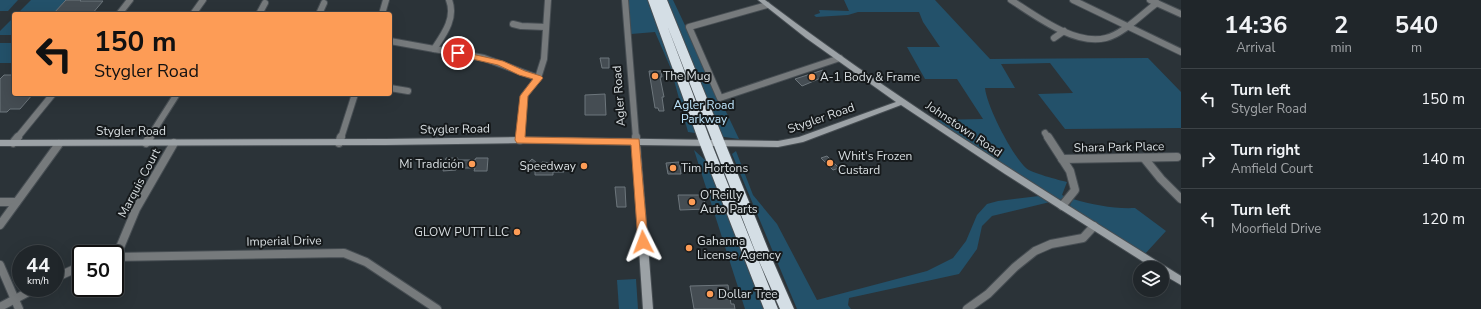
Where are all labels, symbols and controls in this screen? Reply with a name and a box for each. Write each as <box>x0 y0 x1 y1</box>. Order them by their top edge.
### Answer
text: 14:36 <box>1224 9 1287 41</box>
text: 2 <box>1334 9 1348 41</box>
text: 540 <box>1395 9 1438 41</box>
text: 150 m <box>94 23 177 61</box>
icon: left <box>28 28 80 80</box>
pin <box>441 36 475 70</box>
text: Arrival <box>1236 39 1275 57</box>
text: min <box>1330 39 1352 57</box>
text: m <box>1411 39 1422 57</box>
icon: arrive <box>447 42 469 64</box>
text: Stygler Road <box>94 59 199 83</box>
street label: Agler Road <box>609 65 629 127</box>
place label: The Mug <box>663 68 711 84</box>
place label: A-1 Body & Frame <box>820 69 920 85</box>
marker: The Mug <box>650 71 660 81</box>
marker: A-1 Body & Frame <box>807 72 817 82</box>
text: Turn left <box>1231 80 1290 100</box>
icon: left <box>1197 88 1219 110</box>
text: 150 m <box>1421 89 1465 109</box>
park label: Agler Road Parkway <box>674 97 734 127</box>
street label: Johnstown Road <box>922 97 1005 160</box>
street label: Stygler Road <box>785 99 857 137</box>
text: Stygler Road <box>1231 100 1307 118</box>
street label: Stygler Road <box>420 120 490 138</box>
street label: Stygler Road <box>96 123 166 139</box>
street label: Shara Park Place <box>1074 138 1164 156</box>
text: Turn right <box>1231 140 1300 160</box>
street label: Marquis Court <box>114 145 164 220</box>
place label: Whit's Frozen Custard <box>838 148 912 178</box>
icon: right <box>1197 148 1219 170</box>
text: 140 m <box>1421 149 1465 169</box>
place label: Mi Tradición <box>399 156 464 172</box>
place label: Speedway <box>519 158 577 174</box>
marker: Whit's Frozen Custard <box>825 158 835 168</box>
marker: Mi Tradición <box>467 159 477 169</box>
place label: Tim Hortons <box>681 160 748 176</box>
text: Amfield Court <box>1231 160 1313 178</box>
marker: Speedway <box>579 161 589 171</box>
marker: Tim Hortons <box>668 163 678 173</box>
place label: O'Reilly Auto Parts <box>700 187 758 217</box>
marker: O'Reilly Auto Parts <box>687 197 697 207</box>
text: Turn left <box>1231 200 1290 220</box>
icon: left <box>1197 208 1219 230</box>
text: 120 m <box>1421 209 1465 229</box>
text: Moorfield Drive <box>1231 220 1321 238</box>
position arrow <box>622 221 664 263</box>
place label: GLOW PUTT LLC <box>414 224 509 240</box>
marker: GLOW PUTT LLC <box>512 227 522 237</box>
street label: Imperial Drive <box>246 232 322 250</box>
place label: Gahanna License Agency <box>697 233 782 263</box>
marker: Gahanna License Agency <box>684 243 694 253</box>
speed limit sign: 50 <box>72 245 124 297</box>
text: 44 <box>26 252 50 279</box>
map controls <box>1133 261 1169 297</box>
button: layers <box>1133 261 1169 297</box>
text: km/h <box>27 274 49 288</box>
place label: Dollar Tree <box>718 286 778 302</box>
marker: Dollar Tree <box>705 289 715 299</box>

